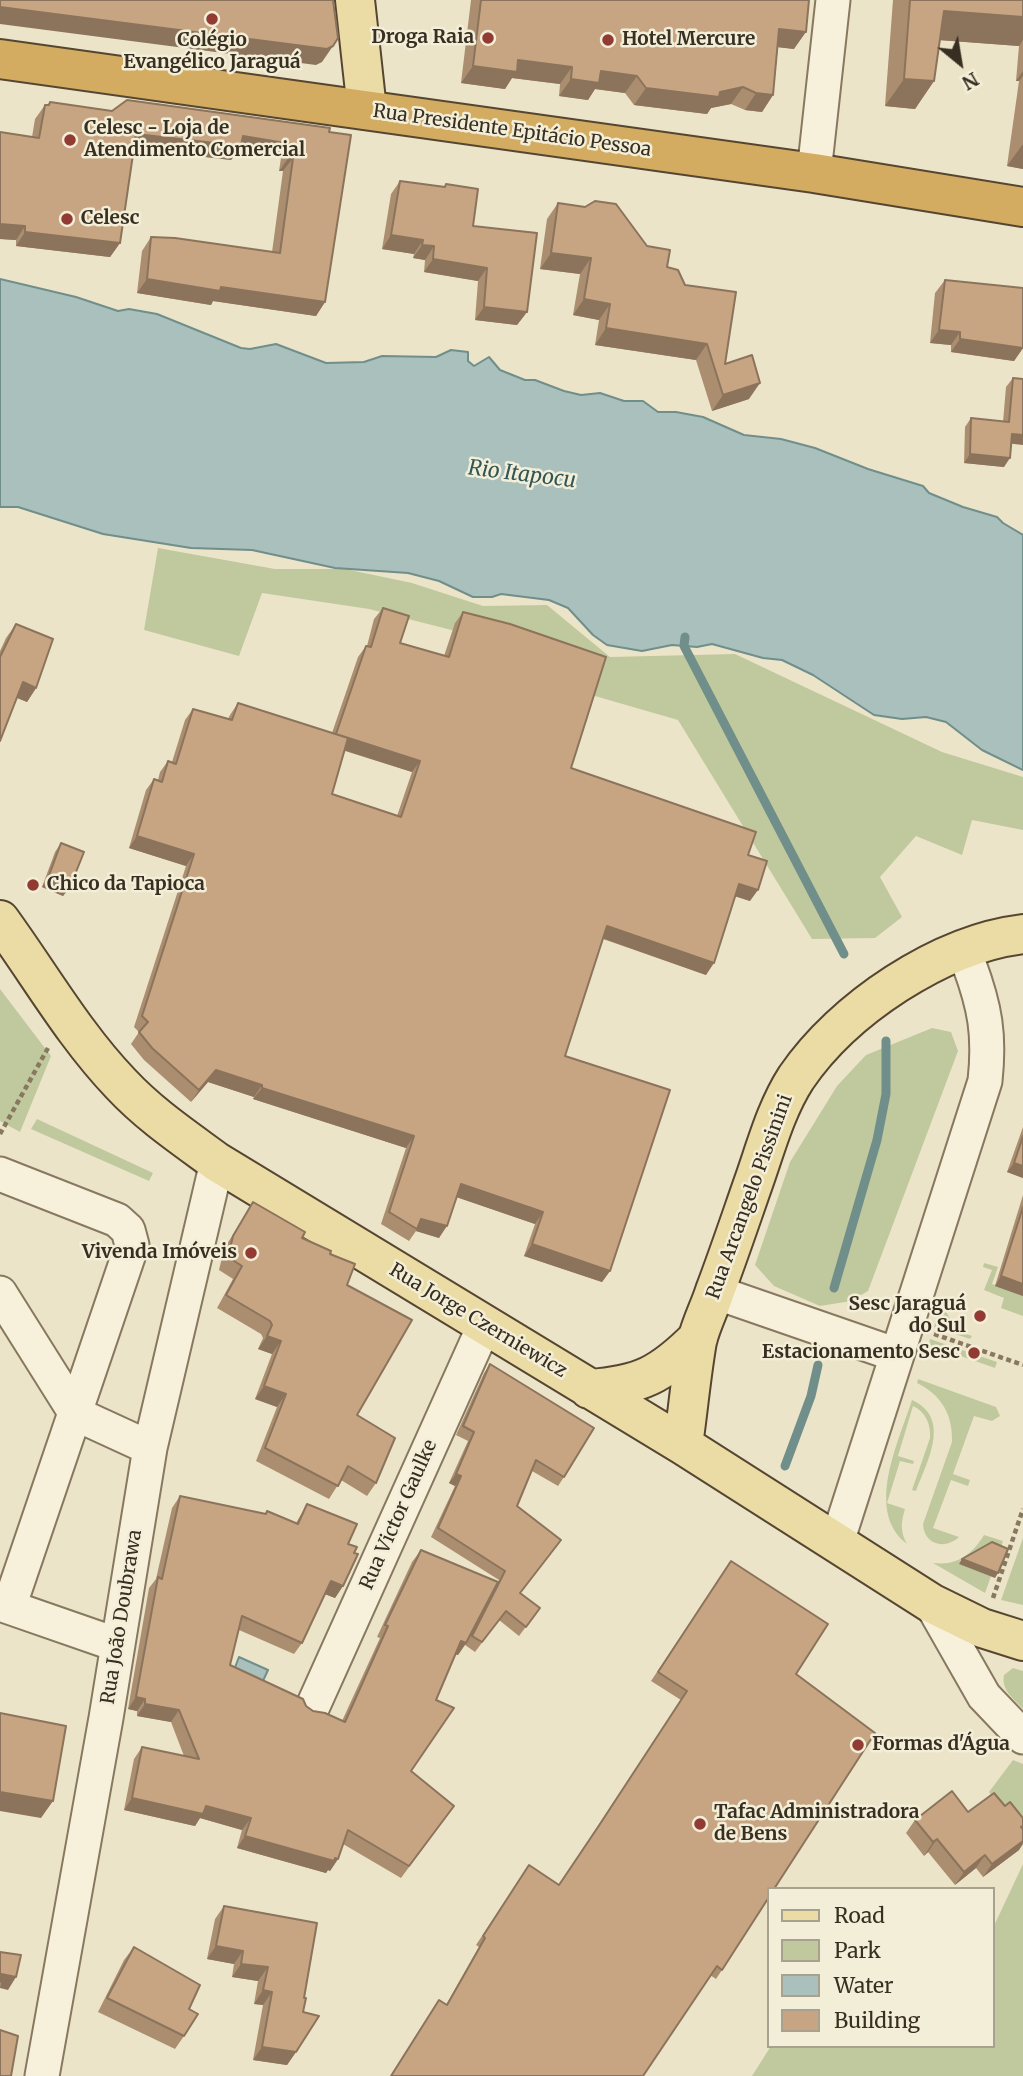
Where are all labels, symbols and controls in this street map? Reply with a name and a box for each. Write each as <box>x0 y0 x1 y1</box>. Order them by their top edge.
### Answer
marker: Colégio Evangélico Jaraguá <box>204 11 220 27</box>
place label: Droga Raia <box>371 27 474 49</box>
north arrow <box>925 28 995 98</box>
place label: Hotel Mercure <box>622 29 755 51</box>
place label: Colégio Evangélico Jaraguá <box>123 30 301 74</box>
marker: Droga Raia <box>480 30 496 46</box>
marker: Hotel Mercure <box>600 32 616 48</box>
text: N <box>958 67 983 95</box>
street label: Rua Presidente Epitácio Pessoa <box>371 100 653 162</box>
place label: Celesc - Loja de Atendimento Comercial <box>84 118 305 162</box>
marker: Celesc - Loja de Atendimento Comercial <box>62 132 78 148</box>
place label: Celesc <box>81 208 139 230</box>
marker: Celesc <box>59 211 75 227</box>
water label: Rio Itapocu <box>467 456 577 494</box>
place label: Chico da Tapioca <box>47 874 205 896</box>
marker: Chico da Tapioca <box>25 877 41 893</box>
street label: Rua Arcangelo Pissinini <box>702 1092 798 1302</box>
place label: Vivenda Imóveis <box>82 1242 237 1264</box>
marker: Vivenda Imóveis <box>243 1245 259 1261</box>
street label: Rua Jorge Czerniewicz <box>385 1259 571 1383</box>
place label: Sesc Jaraguá do Sul <box>848 1294 966 1338</box>
marker: Sesc Jaraguá do Sul <box>972 1308 988 1324</box>
place label: Estacionamento Sesc <box>762 1342 960 1364</box>
marker: Estacionamento Sesc <box>966 1345 982 1361</box>
street label: Rua Victor Gaulke <box>356 1436 442 1594</box>
street label: Rua João Doubrawa <box>97 1528 147 1706</box>
place label: Formas d'Água <box>872 1734 1010 1756</box>
marker: Formas d'Água <box>850 1737 866 1753</box>
place label: Tafac Administradora de Bens <box>714 1802 919 1846</box>
marker: Tafac Administradora de Bens <box>692 1816 708 1832</box>
legend <box>768 1887 995 2048</box>
text: Road <box>834 1902 885 1929</box>
text: Park <box>834 1937 881 1964</box>
text: Water <box>834 1972 893 1999</box>
text: Building <box>834 2007 920 2034</box>

